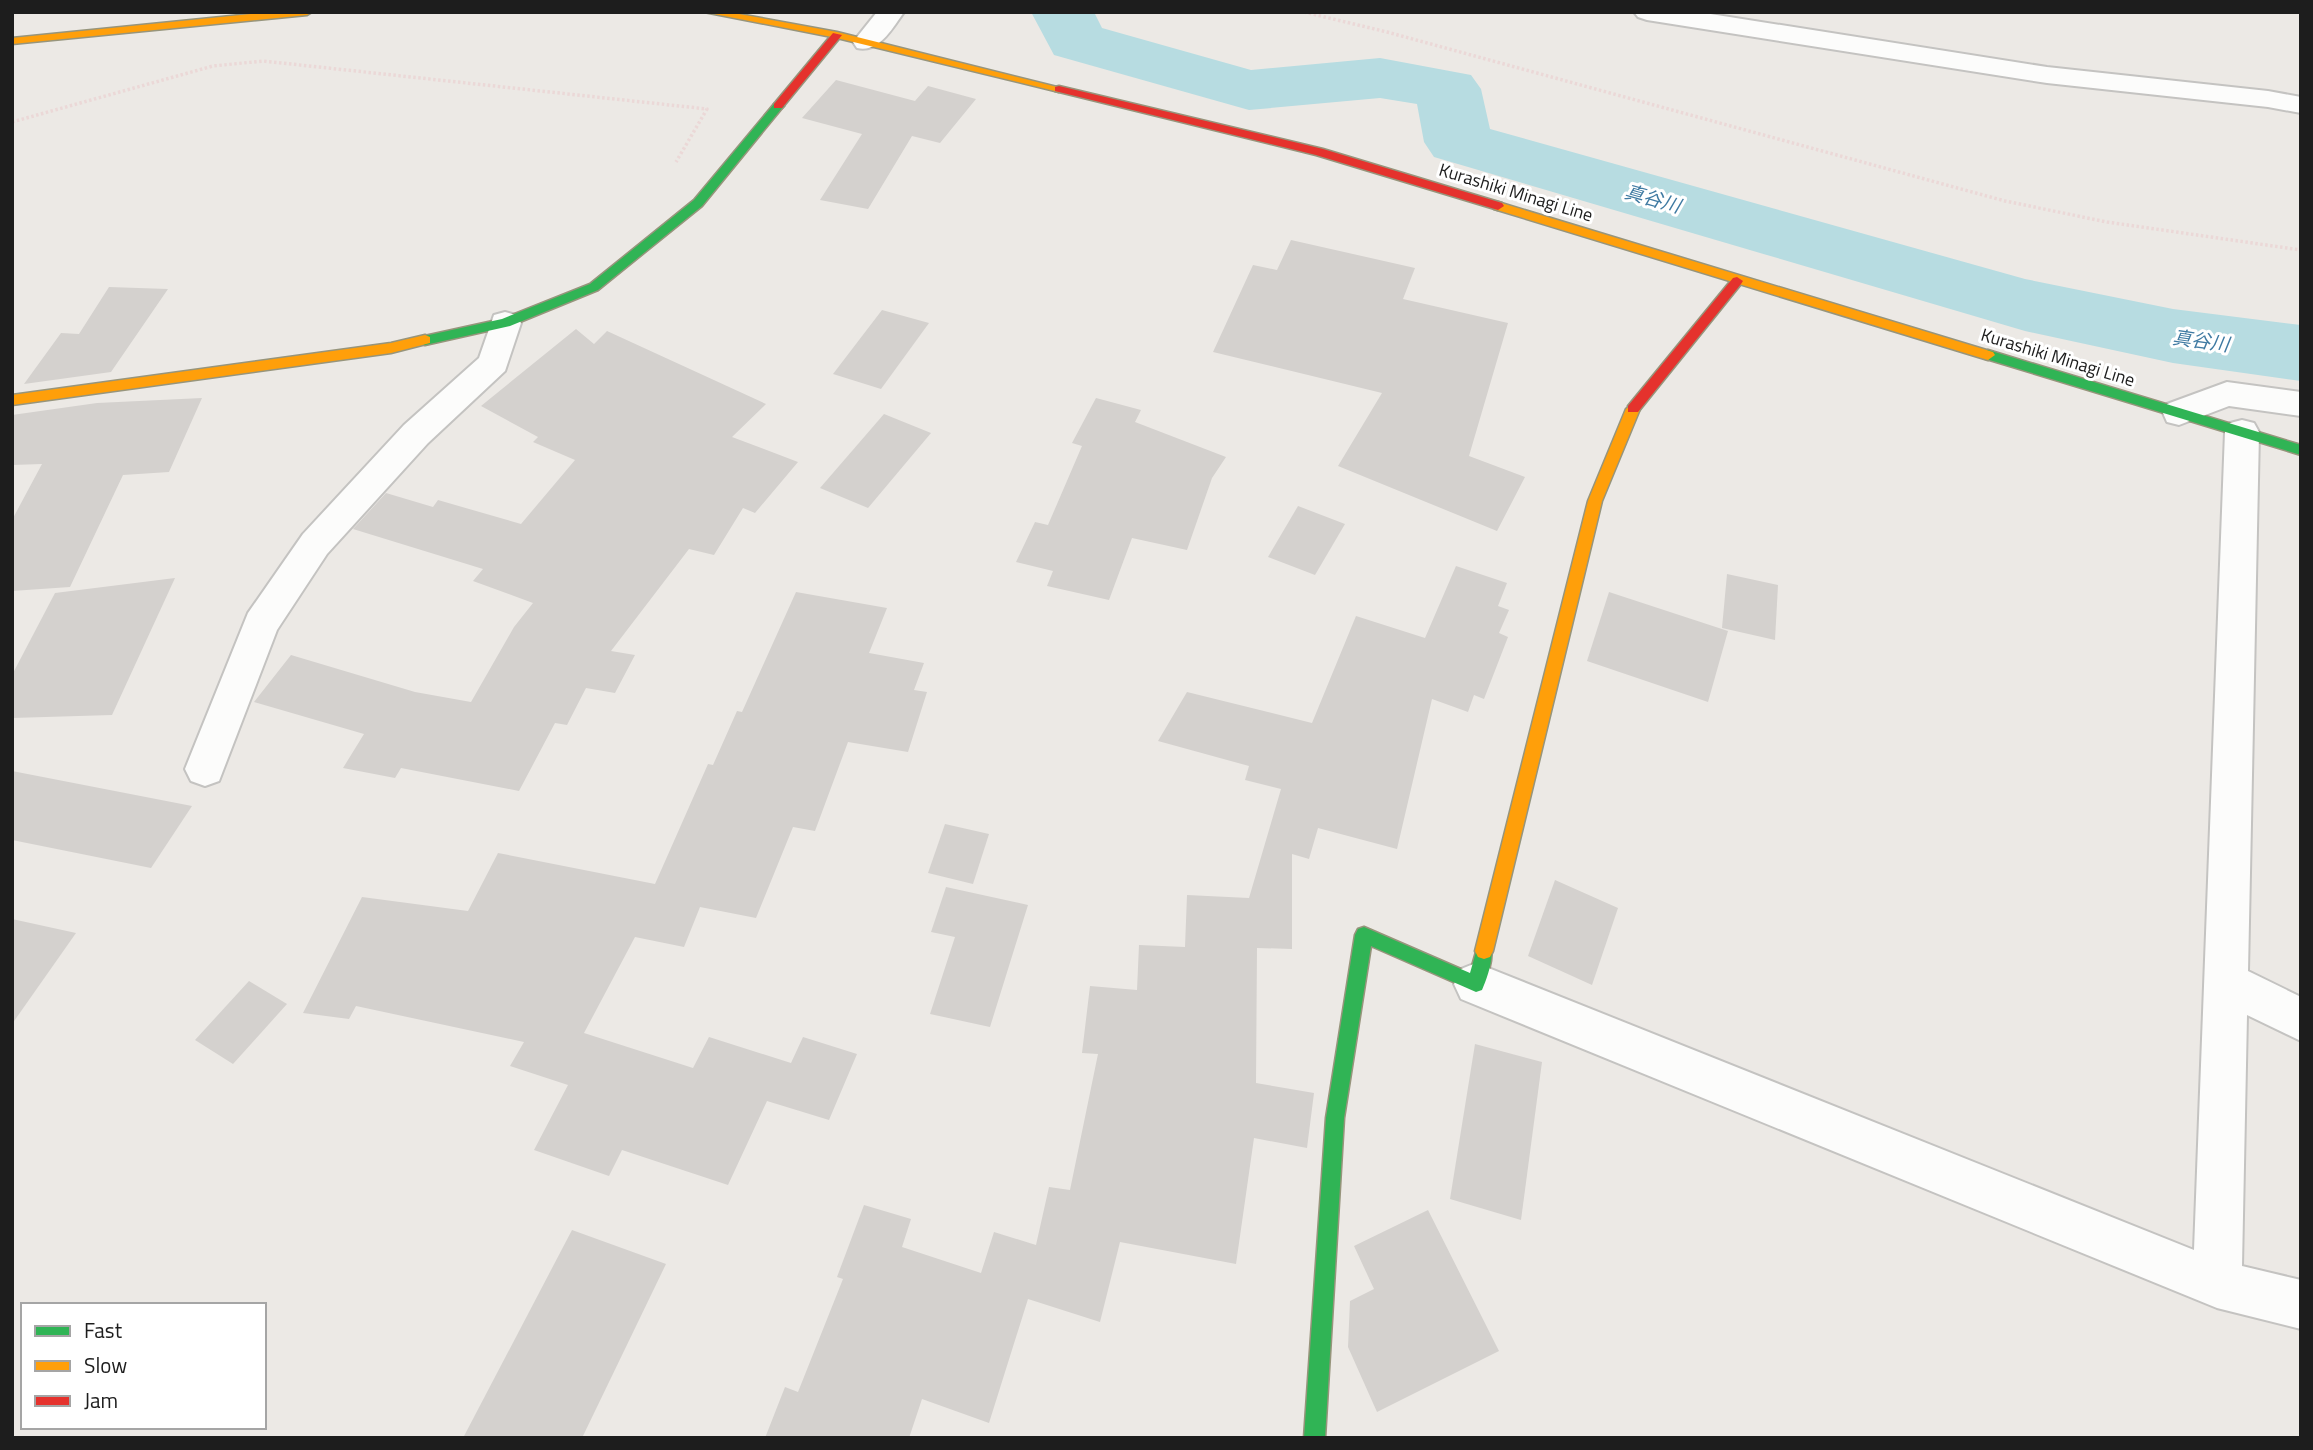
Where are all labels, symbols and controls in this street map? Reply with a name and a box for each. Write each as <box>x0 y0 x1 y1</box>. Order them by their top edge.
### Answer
street label: Kurashiki Minagi Line <box>1436 156 1596 228</box>
water label: 真谷川 <box>1622 176 1686 220</box>
street label: Kurashiki Minagi Line <box>1978 321 2138 393</box>
water label: 真谷川 <box>2171 322 2233 359</box>
legend <box>21 1303 266 1429</box>
text: Fast <box>84 1314 123 1346</box>
text: Slow <box>84 1349 127 1381</box>
text: Jam <box>84 1384 118 1416</box>

